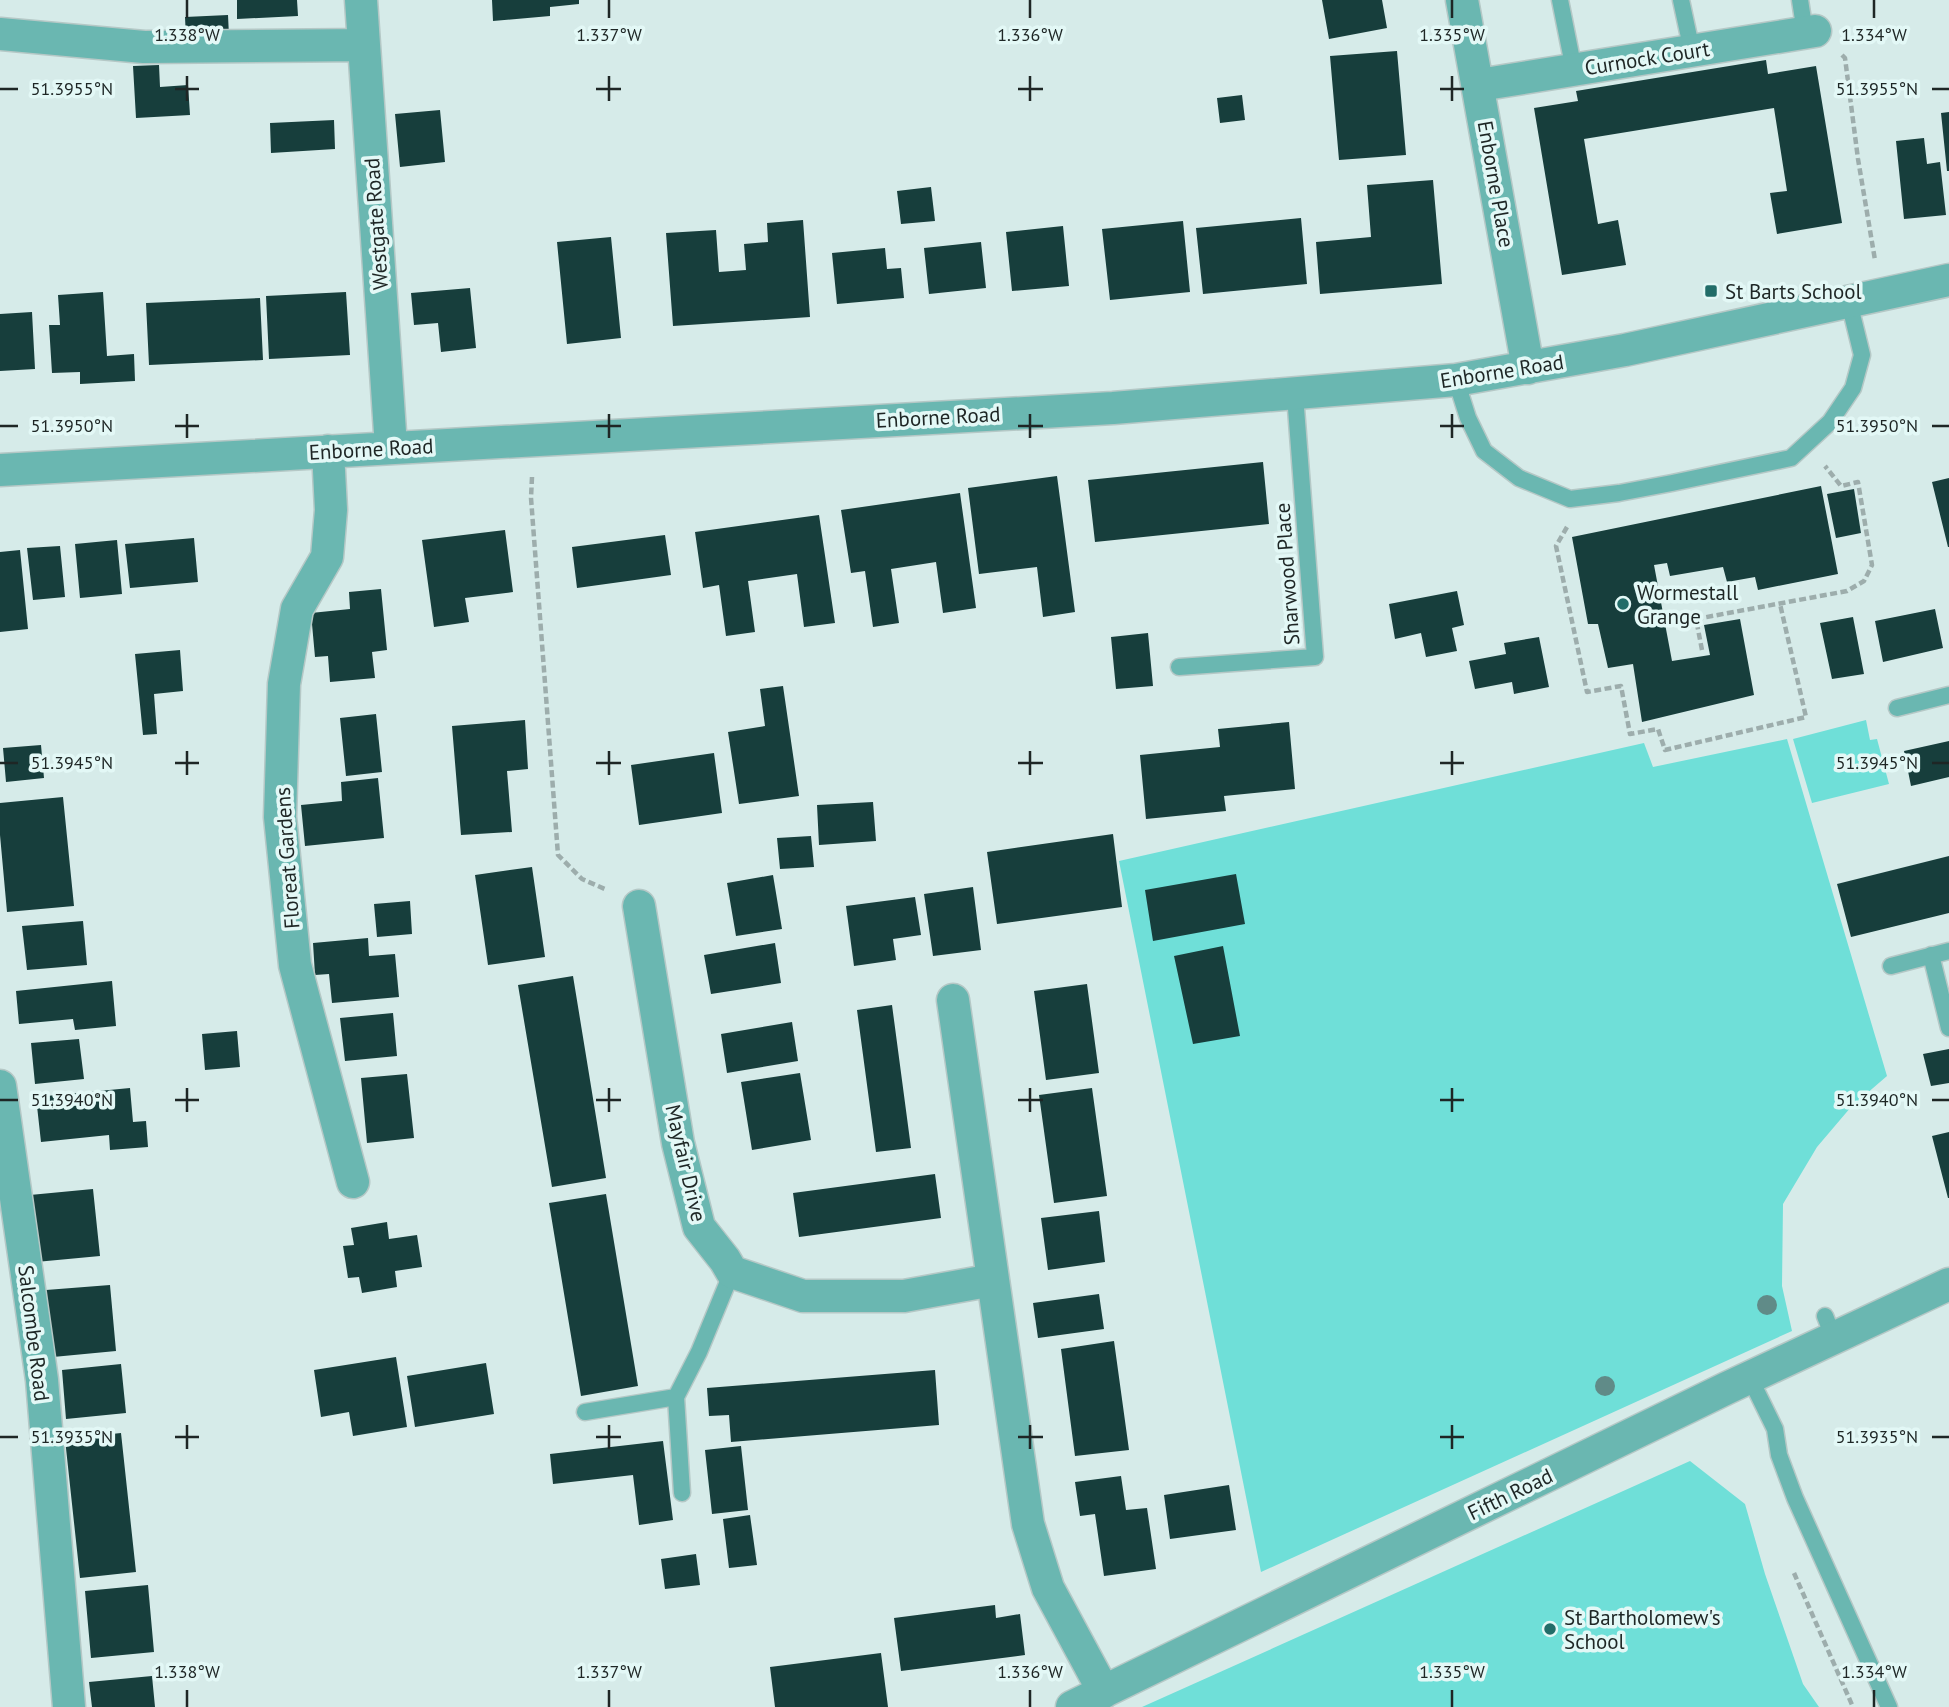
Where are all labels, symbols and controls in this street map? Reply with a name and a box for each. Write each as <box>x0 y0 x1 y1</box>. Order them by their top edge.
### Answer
text: 1.338°W <box>154 23 220 46</box>
text: 1.337°W <box>576 23 642 46</box>
text: 1.336°W <box>997 23 1063 46</box>
text: 1.335°W <box>1419 23 1485 46</box>
text: 1.334°W <box>1841 23 1907 46</box>
street label: Curnock Court <box>1583 35 1711 81</box>
text: 51.3955°N <box>31 77 113 100</box>
text: 51.3955°N <box>1836 77 1918 100</box>
street label: Enborne Place <box>1472 119 1520 249</box>
street label: Westgate Road <box>358 157 394 291</box>
place label: St Barts School <box>1725 278 1862 305</box>
marker: St Barts School <box>1703 283 1719 299</box>
street label: Enborne Road <box>1438 348 1566 394</box>
street label: Enborne Road <box>875 400 1001 434</box>
text: 51.3950°N <box>31 414 113 437</box>
text: 51.3950°N <box>1836 414 1918 437</box>
street label: Enborne Road <box>308 432 434 466</box>
street label: Sharwood Place <box>1269 502 1305 646</box>
place label: Wormestall Grange <box>1637 579 1738 630</box>
marker: Wormestall Grange <box>1615 596 1631 612</box>
text: 51.3945°N <box>31 751 113 774</box>
text: 51.3945°N <box>1836 751 1918 774</box>
street label: Floreat Gardens <box>269 786 305 930</box>
text: 51.3940°N <box>31 1088 113 1111</box>
text: 51.3940°N <box>1836 1088 1918 1111</box>
street label: Mayfair Drive <box>659 1102 713 1224</box>
street label: Salcombe Road <box>12 1263 56 1403</box>
text: 51.3935°N <box>31 1425 113 1448</box>
text: 51.3935°N <box>1836 1425 1918 1448</box>
street label: Fifth Road <box>1463 1462 1557 1526</box>
place label: St Bartholomew's School <box>1564 1604 1721 1655</box>
marker: St Bartholomew's School <box>1542 1621 1558 1637</box>
text: 1.338°W <box>154 1660 220 1683</box>
text: 1.337°W <box>576 1660 642 1683</box>
text: 1.336°W <box>997 1660 1063 1683</box>
text: 1.335°W <box>1419 1660 1485 1683</box>
text: 1.334°W <box>1841 1660 1907 1683</box>

